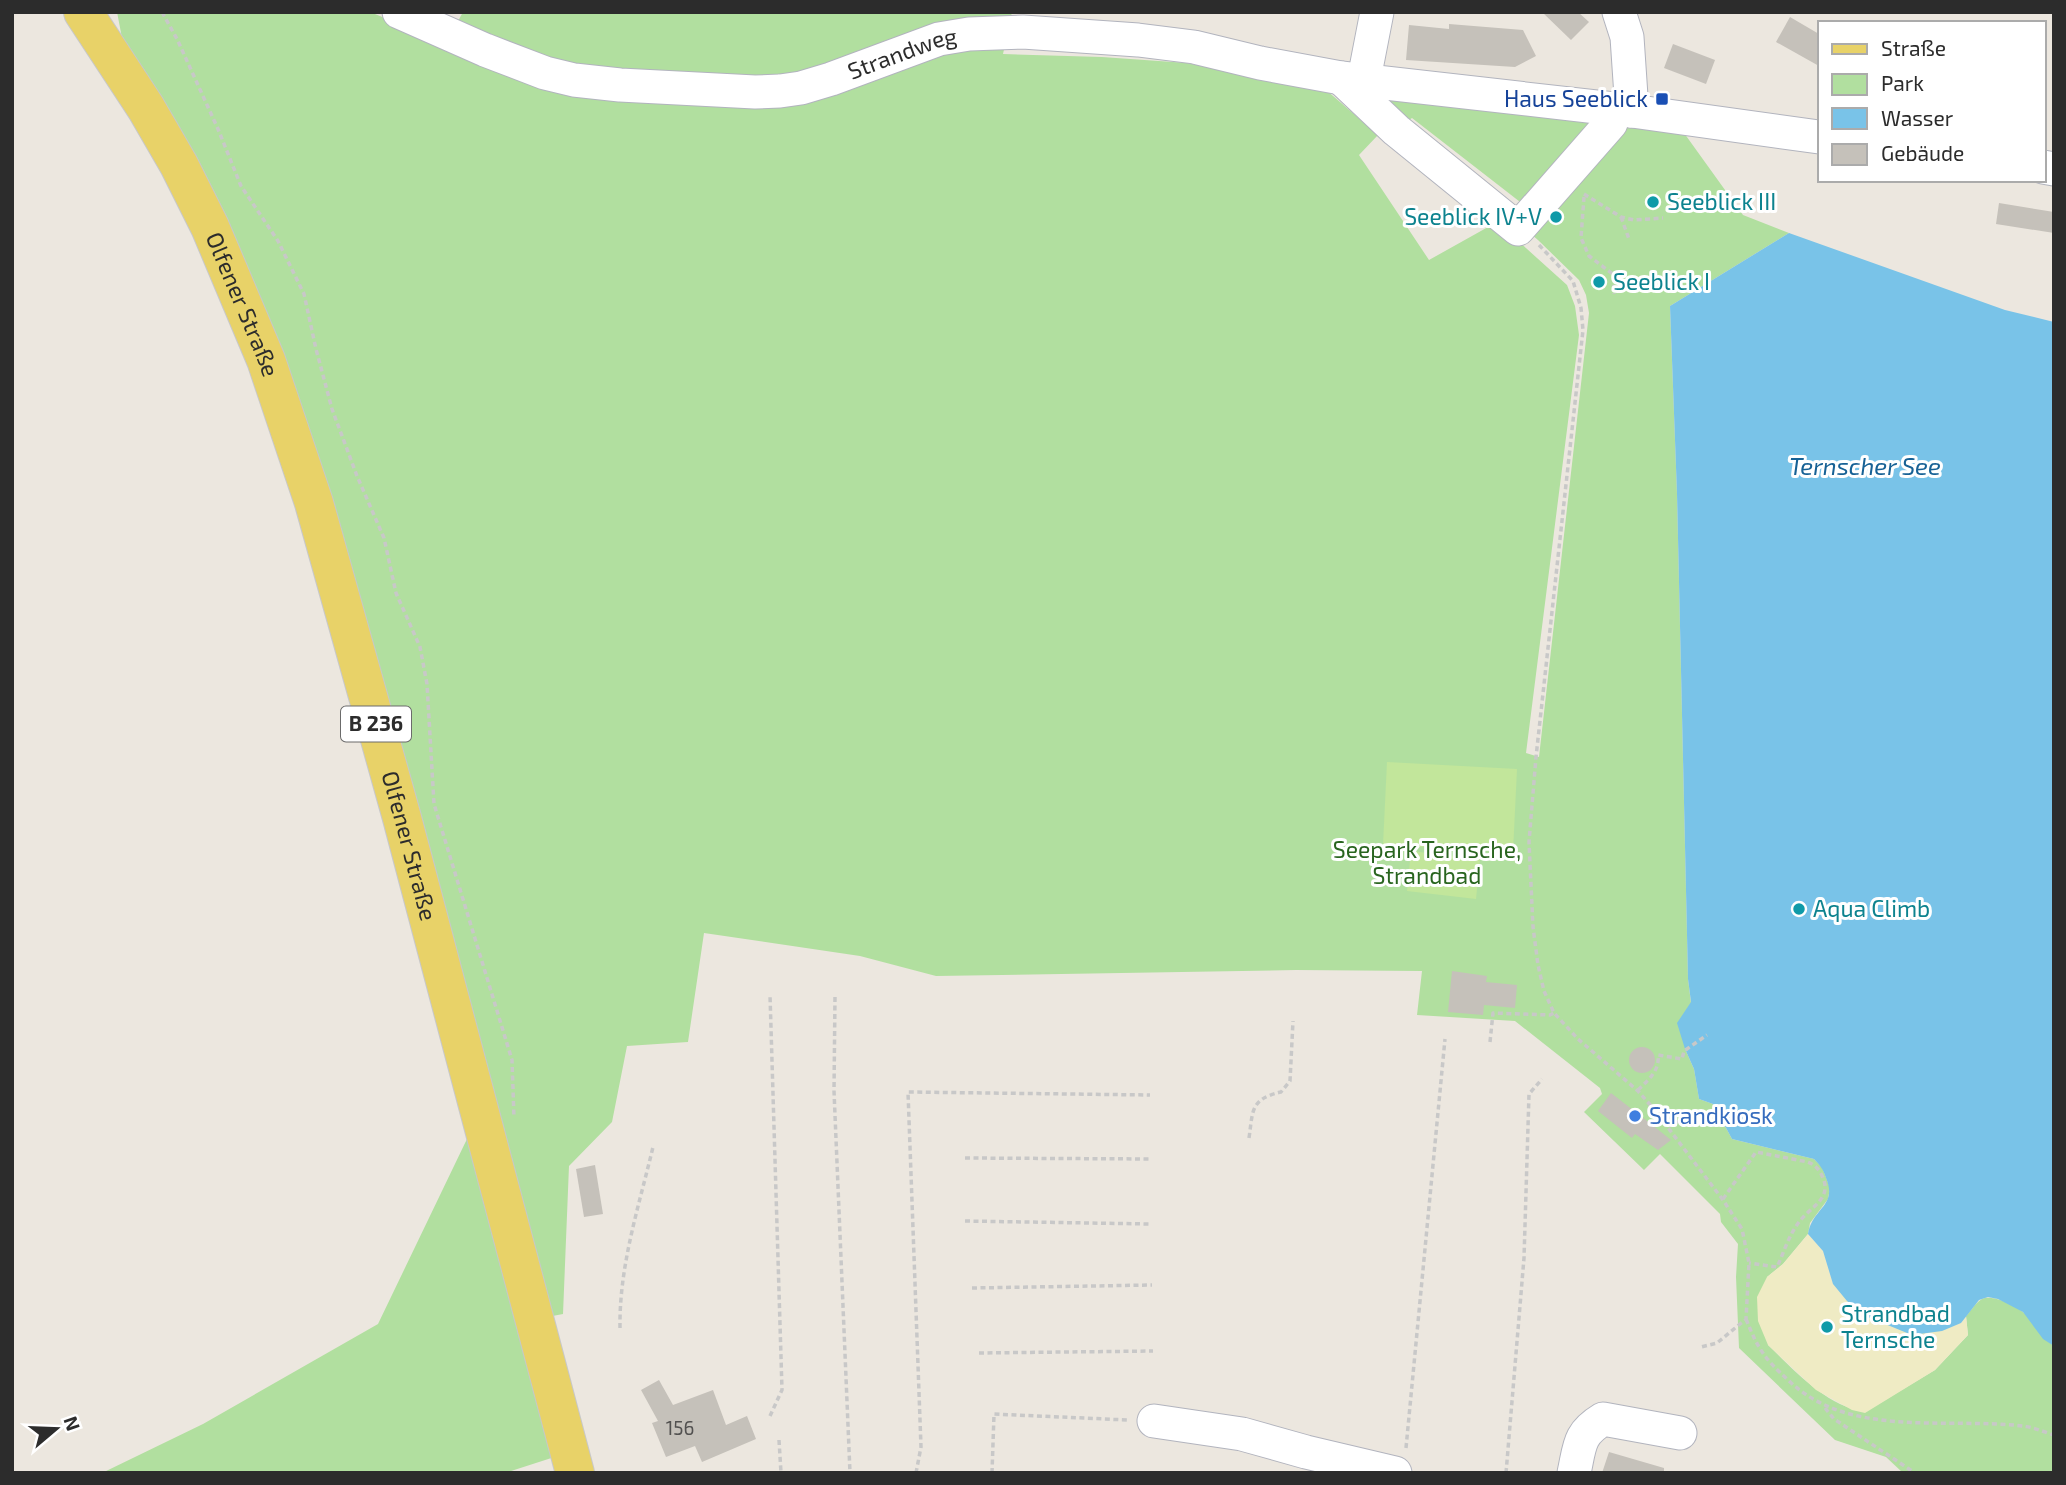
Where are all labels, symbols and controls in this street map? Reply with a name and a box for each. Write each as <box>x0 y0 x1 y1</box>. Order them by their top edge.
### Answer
street label: Strandweg <box>843 21 959 85</box>
legend <box>1818 21 2045 182</box>
text: Straße <box>1881 35 1946 60</box>
text: Park <box>1881 70 1924 95</box>
place label: Haus Seeblick <box>1504 84 1648 112</box>
marker: Haus Seeblick <box>1654 91 1670 107</box>
text: Wasser <box>1881 105 1954 130</box>
text: Gebäude <box>1881 140 1964 165</box>
place label: Seeblick III <box>1667 187 1776 215</box>
marker: Seeblick III <box>1645 194 1661 210</box>
place label: Seeblick IV+V <box>1404 202 1542 230</box>
marker: Seeblick IV+V <box>1548 209 1564 225</box>
street label: Olfener Straße <box>201 228 286 380</box>
place label: Seeblick I <box>1613 267 1710 295</box>
marker: Seeblick I <box>1591 274 1607 290</box>
water label: Ternscher See <box>1789 451 1941 480</box>
road number: B 236 <box>341 706 411 742</box>
street label: Olfener Straße <box>377 768 444 924</box>
park label: Seepark Ternsche, Strandbad <box>1333 835 1521 889</box>
place label: Aqua Climb <box>1813 894 1930 922</box>
marker: Aqua Climb <box>1791 901 1807 917</box>
place label: Strandkiosk <box>1649 1101 1773 1129</box>
marker: Strandkiosk <box>1627 1108 1643 1124</box>
place label: Strandbad Ternsche <box>1841 1299 1950 1353</box>
marker: Strandbad Ternsche <box>1819 1319 1835 1335</box>
north arrow <box>21 1394 91 1464</box>
text: N <box>59 1413 86 1434</box>
house number: 156 <box>666 1416 694 1439</box>

